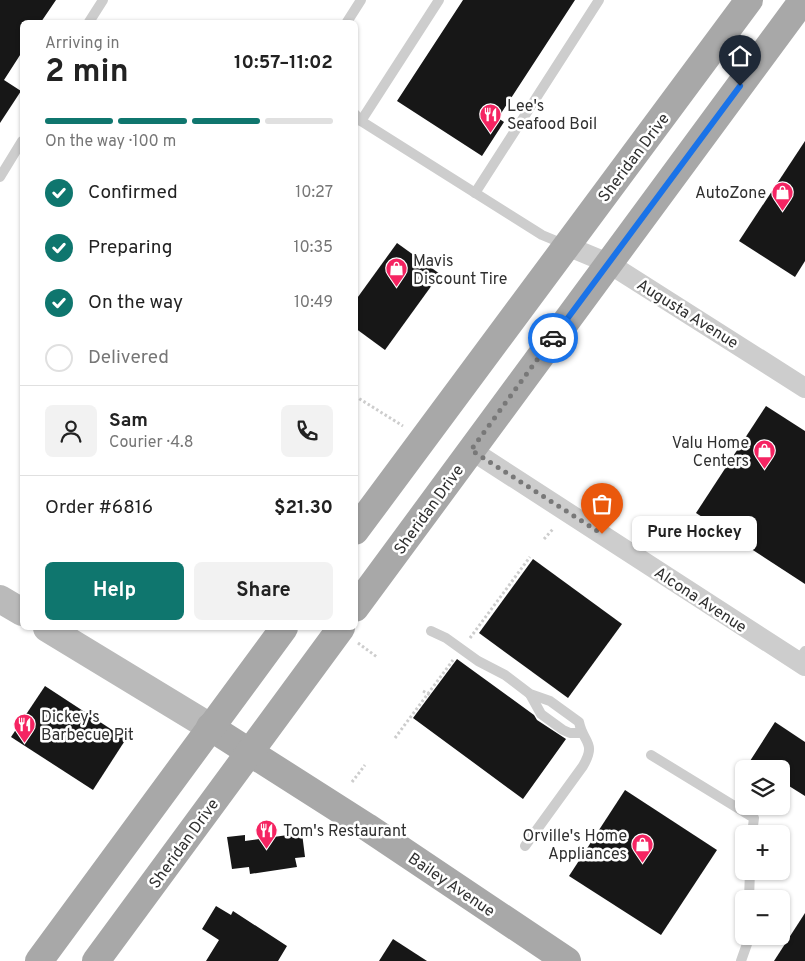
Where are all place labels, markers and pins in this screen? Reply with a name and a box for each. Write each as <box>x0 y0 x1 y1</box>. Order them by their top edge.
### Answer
pin <box>719 35 761 86</box>
place label: Lee's Seafood Boil <box>507 97 597 135</box>
restaurant icon: Lee's Seafood Boil <box>479 102 503 133</box>
shop icon: AutoZone <box>770 180 794 211</box>
place label: AutoZone <box>695 184 766 204</box>
place label: Mavis Discount Tire <box>413 252 507 290</box>
shop icon: Mavis Discount Tire <box>385 257 409 288</box>
place label: Valu Home Centers <box>672 434 749 472</box>
shop icon: Valu Home Centers <box>753 439 777 470</box>
pin <box>581 483 623 534</box>
callout: Pure Hockey <box>632 516 757 552</box>
place label: Dickey's Barbecue Pit <box>41 708 134 746</box>
restaurant icon: Dickey's Barbecue Pit <box>13 713 37 744</box>
restaurant icon: Tom's Restaurant <box>255 818 279 849</box>
place label: Tom's Restaurant <box>283 822 407 842</box>
place label: Orville's Home Appliances <box>522 827 627 865</box>
shop icon: Orville's Home Appliances <box>631 832 655 863</box>

